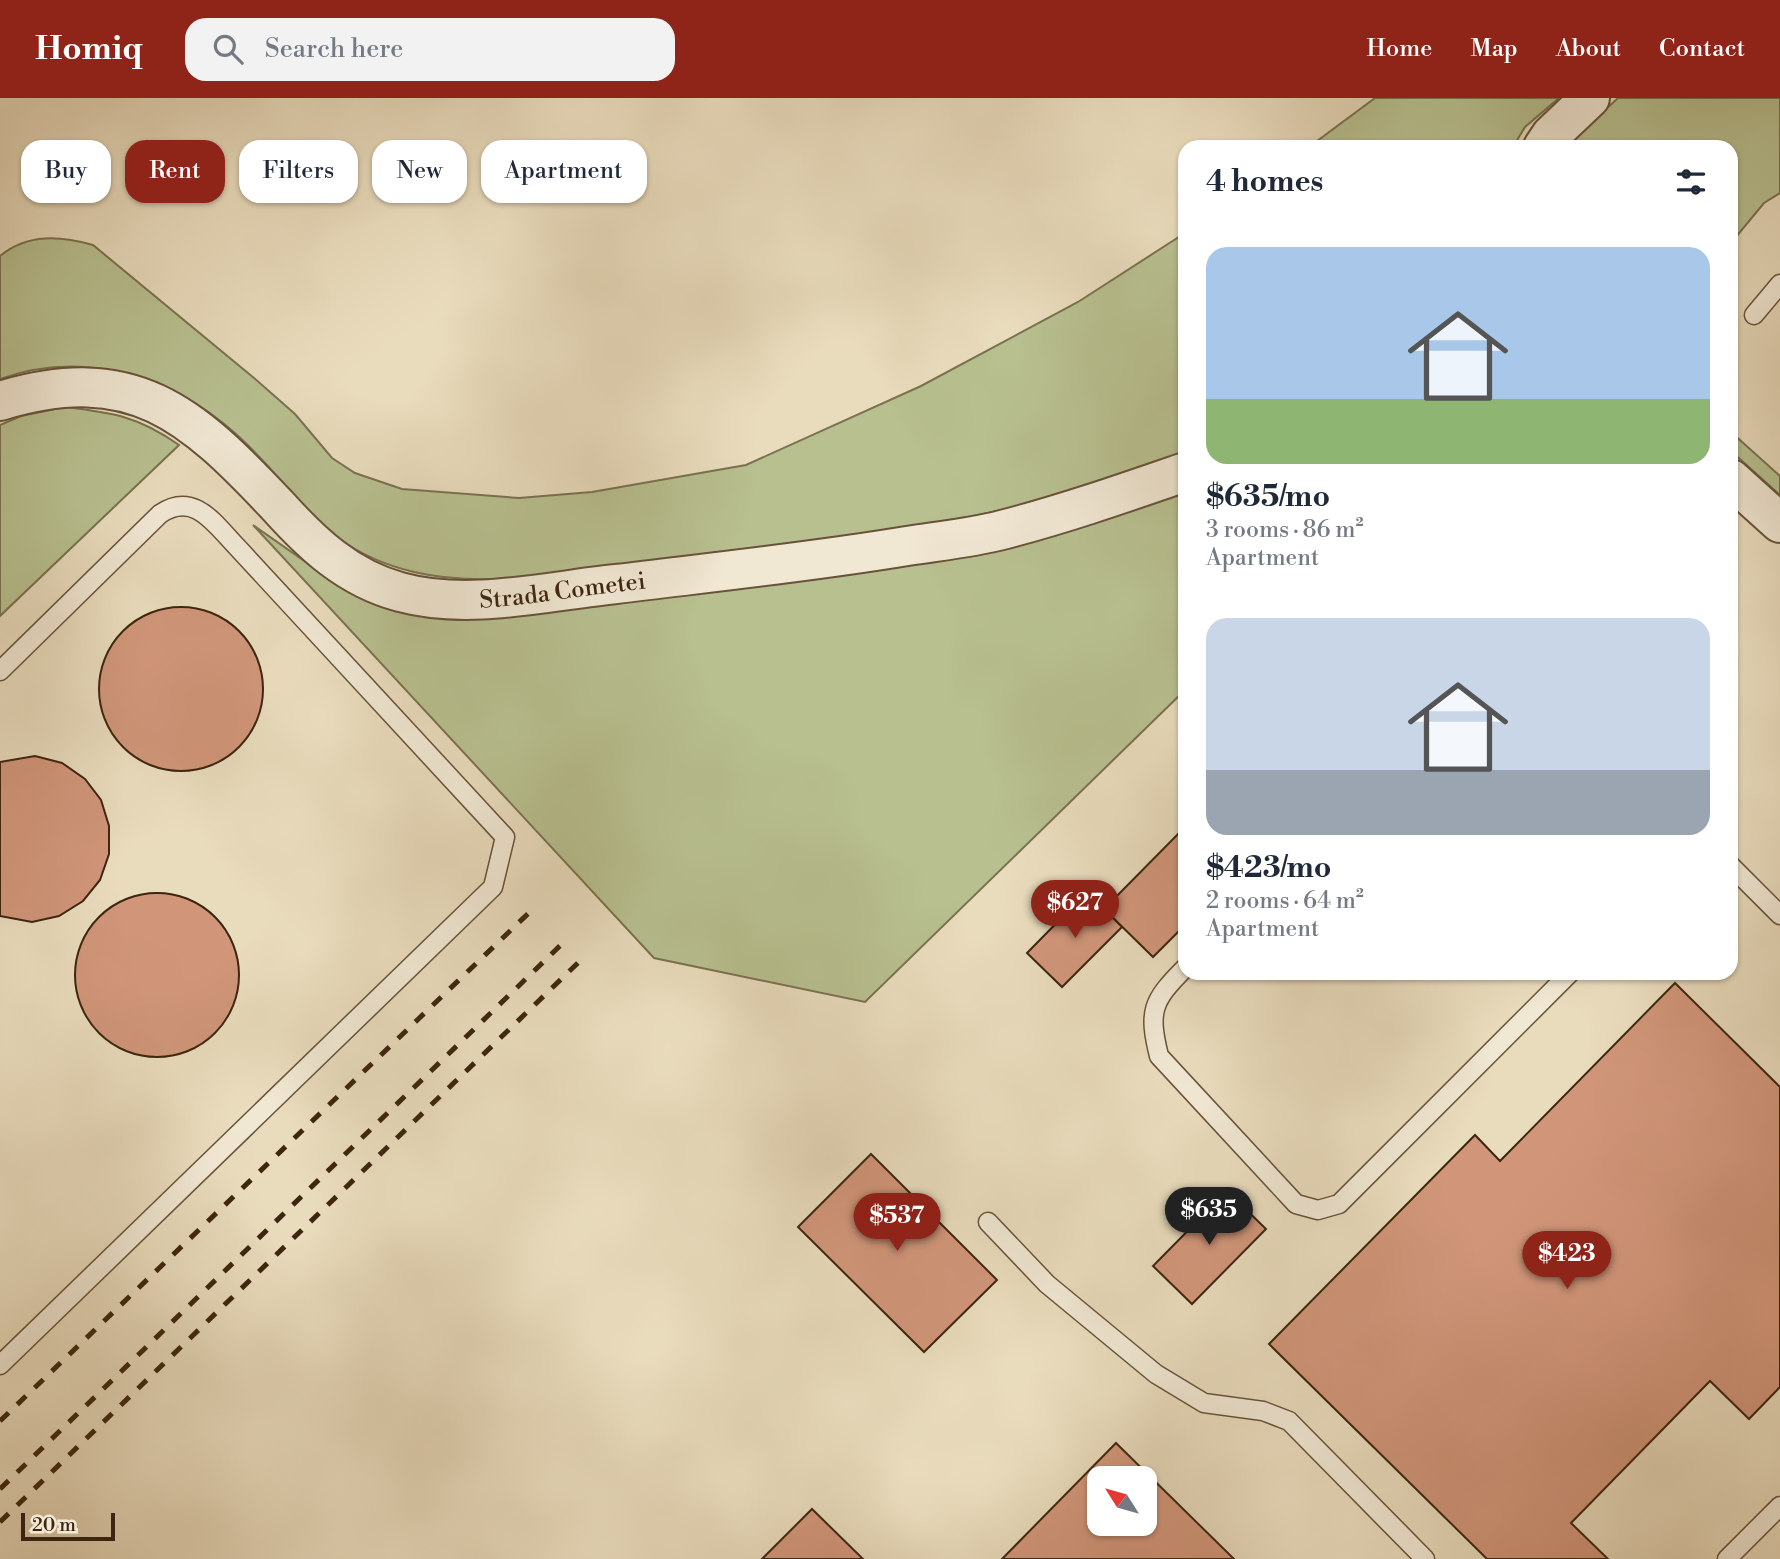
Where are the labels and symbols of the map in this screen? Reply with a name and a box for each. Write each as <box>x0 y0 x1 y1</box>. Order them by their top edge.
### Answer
street label: Strada Cometei <box>479 567 647 616</box>
pin: $627 <box>1034 880 1116 940</box>
pin: $635 <box>1168 1188 1250 1247</box>
pin: $537 <box>856 1194 938 1253</box>
pin: $423 <box>1526 1232 1608 1291</box>
north arrow <box>1087 1466 1157 1536</box>
scale bar <box>21 1510 116 1542</box>

